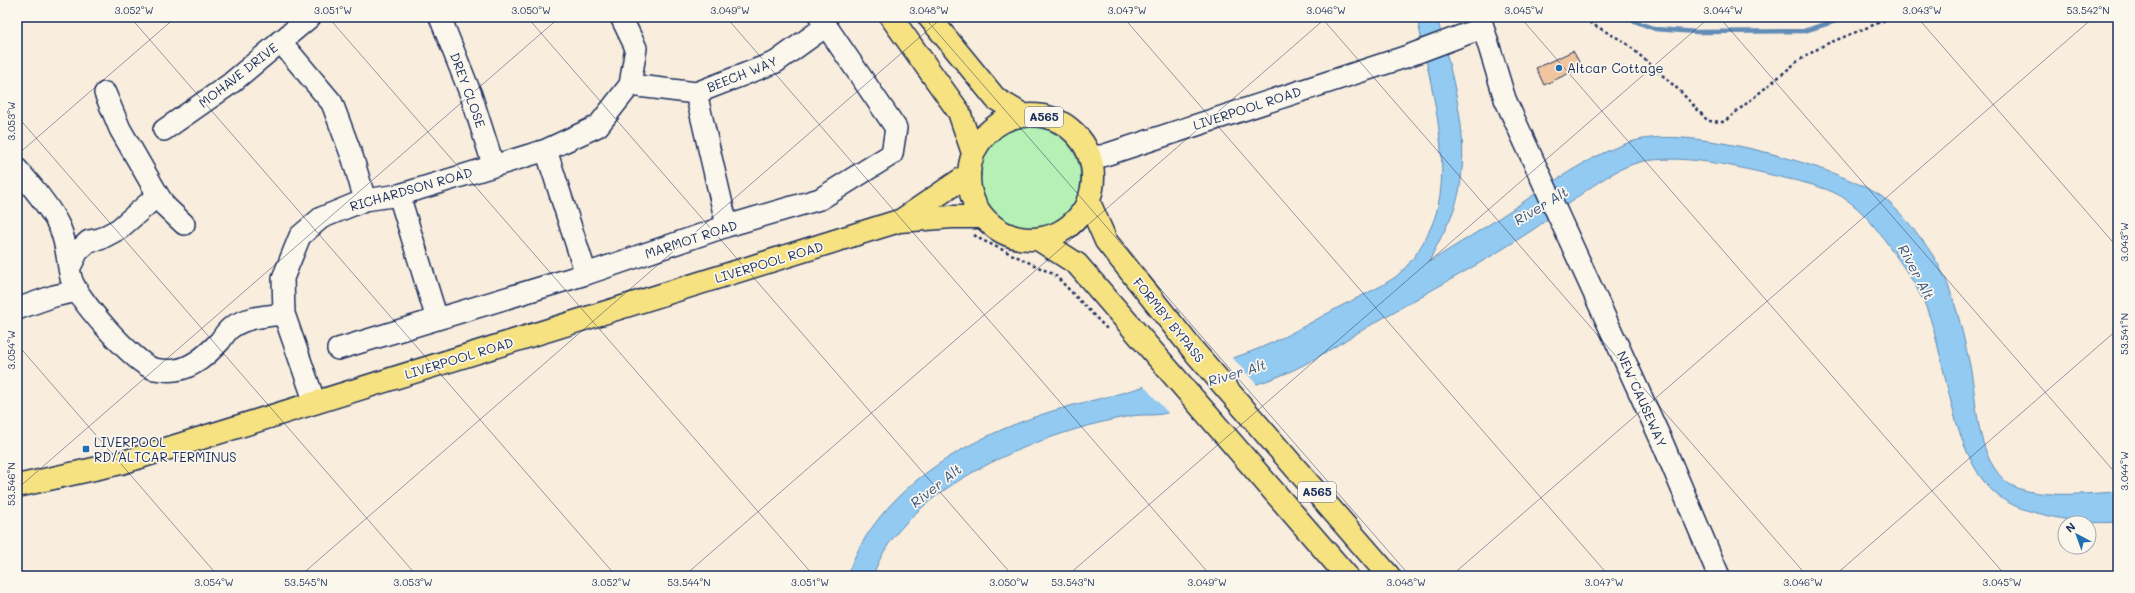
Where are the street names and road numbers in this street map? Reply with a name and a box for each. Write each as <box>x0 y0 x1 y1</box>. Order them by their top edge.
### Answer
street label: MOHAVE DRIVE <box>195 38 281 111</box>
street label: DREY CLOSE <box>447 50 490 130</box>
street label: BEECH WAY <box>704 52 780 95</box>
street label: LIVERPOOL ROAD <box>1191 82 1303 133</box>
road number: A565 <box>1025 107 1063 127</box>
street label: RICHARDSON ROAD <box>348 163 474 214</box>
street label: MARMOT ROAD <box>642 216 739 261</box>
street label: LIVERPOOL ROAD <box>712 237 825 286</box>
street label: FORMBY BYPASS <box>1130 274 1209 366</box>
street label: LIVERPOOL ROAD <box>402 333 515 382</box>
street label: NEW CAUSEWAY <box>1614 348 1671 449</box>
road number: A565 <box>1298 482 1336 502</box>

